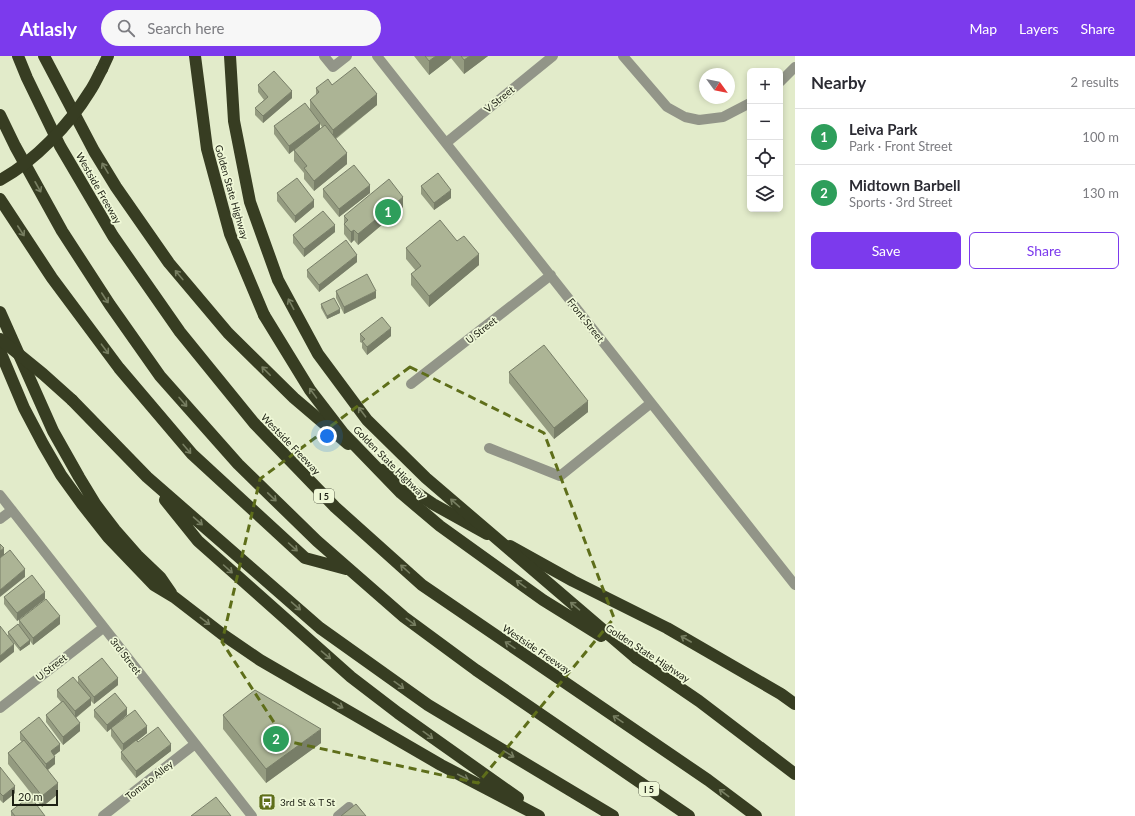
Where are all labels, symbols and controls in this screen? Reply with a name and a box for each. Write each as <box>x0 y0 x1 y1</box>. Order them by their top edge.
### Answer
search box <box>101 10 381 46</box>
text: Atlasly <box>20 17 77 40</box>
icon: search <box>115 17 137 39</box>
text: Search here <box>147 19 225 37</box>
text: Map <box>969 20 997 37</box>
text: Layers <box>1019 20 1059 37</box>
text: Share <box>1081 20 1115 37</box>
north arrow <box>699 68 735 104</box>
map controls <box>747 68 783 212</box>
button: + <box>747 68 783 104</box>
text: Nearby <box>811 72 866 93</box>
text: 2 results <box>1071 74 1119 90</box>
street label: V Street <box>482 83 517 115</box>
button: − <box>747 104 783 140</box>
text: Leiva Park <box>849 120 918 138</box>
text: 1 <box>820 129 828 145</box>
text: 100 m <box>1082 129 1119 145</box>
text: Park · Front Street <box>849 138 952 154</box>
button: locate <box>747 140 783 176</box>
street label: Golden State Highway <box>213 143 251 242</box>
street label: Westside Freeway <box>74 150 125 226</box>
one-way arrow <box>100 162 108 174</box>
button: layers <box>747 176 783 212</box>
text: Midtown Barbell <box>849 176 961 194</box>
one-way arrow <box>34 181 42 193</box>
text: 2 <box>820 185 828 201</box>
text: 130 m <box>1082 185 1119 201</box>
text: Sports · 3rd Street <box>849 194 952 210</box>
pin: 1 <box>375 197 401 227</box>
one-way arrow <box>18 225 26 237</box>
button: Save <box>811 232 961 269</box>
button: Share <box>969 232 1119 269</box>
one-way arrow <box>175 269 184 280</box>
one-way arrow <box>102 292 110 304</box>
street label: Front Street <box>565 296 607 345</box>
one-way arrow <box>287 298 294 310</box>
street label: U Street <box>463 314 499 346</box>
one-way arrow <box>101 343 109 354</box>
one-way arrow <box>261 366 271 376</box>
one-way arrow <box>309 388 317 399</box>
one-way arrow <box>178 397 188 407</box>
one-way arrow <box>357 407 366 418</box>
street label: Westside Freeway <box>259 411 324 478</box>
street label: Golden State Highway <box>351 423 429 501</box>
your location <box>317 426 337 446</box>
one-way arrow <box>183 444 192 454</box>
road number: I 5 <box>314 489 334 503</box>
one-way arrow <box>267 492 277 502</box>
one-way arrow <box>449 498 460 507</box>
one-way arrow <box>192 516 202 525</box>
one-way arrow <box>287 542 297 551</box>
one-way arrow <box>223 564 234 573</box>
one-way arrow <box>400 565 410 574</box>
one-way arrow <box>516 580 527 588</box>
one-way arrow <box>569 601 580 610</box>
one-way arrow <box>290 602 301 611</box>
one-way arrow <box>199 616 210 625</box>
one-way arrow <box>405 618 416 626</box>
street label: Golden State Highway <box>604 621 693 685</box>
street label: Westside Freeway <box>500 622 574 677</box>
street label: 3rd Street <box>108 635 144 677</box>
one-way arrow <box>680 635 692 643</box>
one-way arrow <box>505 641 516 649</box>
one-way arrow <box>320 650 330 659</box>
street label: U Street <box>33 651 69 683</box>
one-way arrow <box>394 681 405 689</box>
one-way arrow <box>332 702 344 710</box>
one-way arrow <box>612 714 623 723</box>
pin: 2 <box>263 724 289 754</box>
one-way arrow <box>422 731 433 739</box>
one-way arrow <box>503 750 514 758</box>
street label: Tomato Alley <box>123 757 176 802</box>
one-way arrow <box>457 774 469 781</box>
road number: I 5 <box>639 782 659 796</box>
scale bar <box>12 788 58 807</box>
one-way arrow <box>719 788 730 797</box>
text: 20 m <box>18 790 43 803</box>
bus stop icon: 3rd St & T St <box>257 792 277 812</box>
place label: 3rd St & T St <box>280 796 335 808</box>

